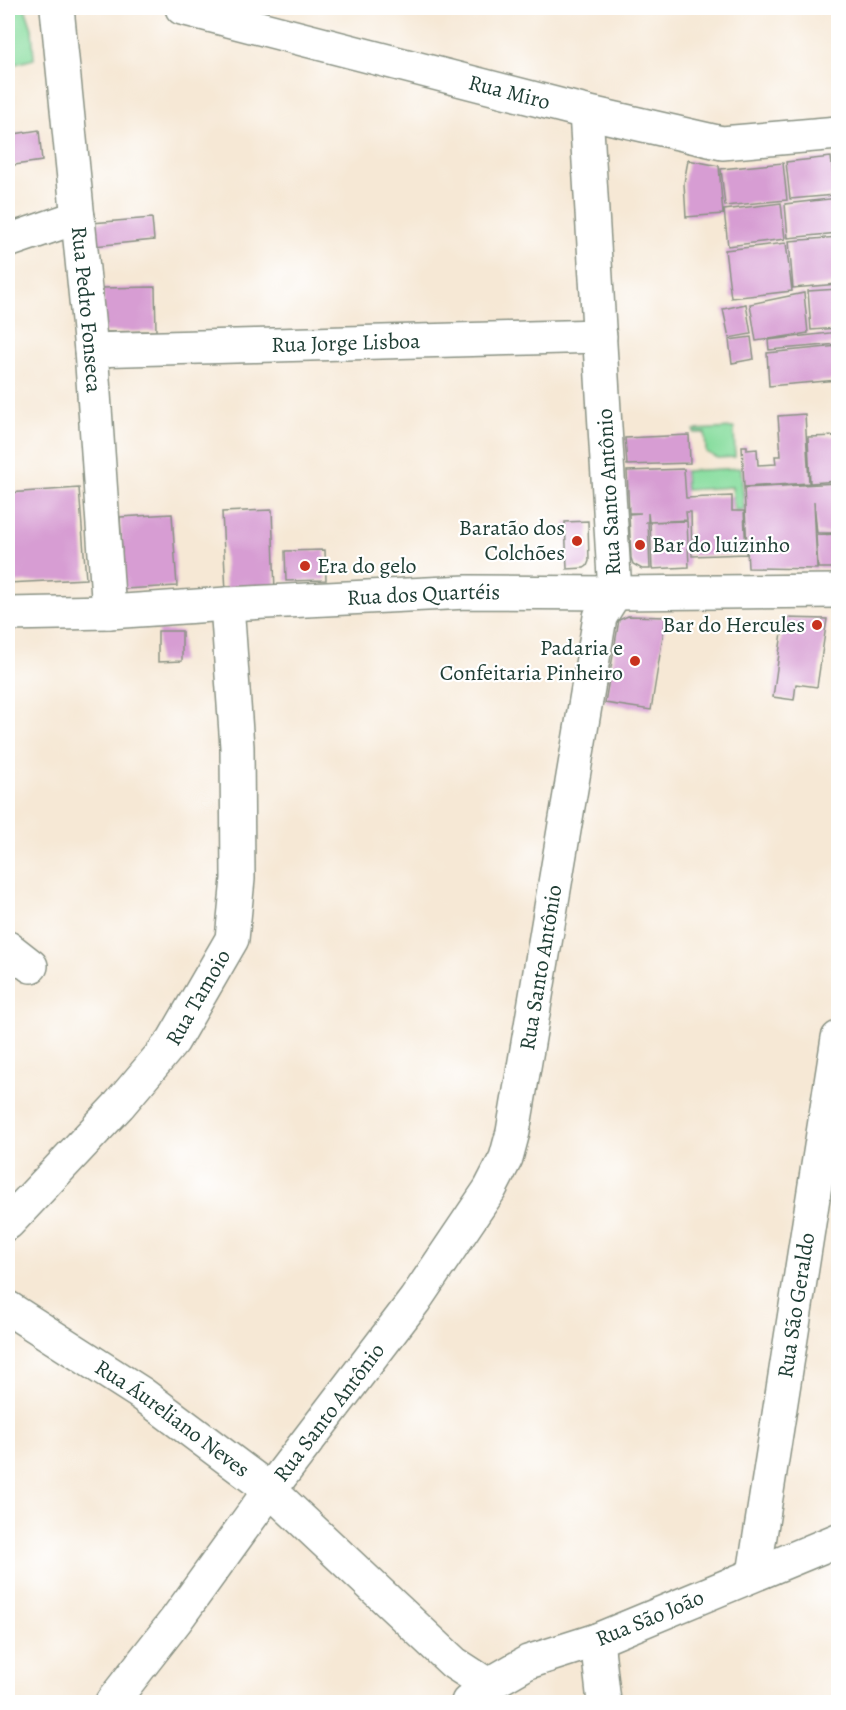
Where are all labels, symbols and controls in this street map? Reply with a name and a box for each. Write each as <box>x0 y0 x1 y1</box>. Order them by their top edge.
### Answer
street label: Rua Miro <box>465 67 553 117</box>
street label: Rua Pedro Fonseca <box>64 225 109 395</box>
street label: Rua Jorge Lisboa <box>271 326 422 360</box>
street label: Rua Santo Antônio <box>590 408 628 576</box>
place label: Baratão dos Colchões <box>459 513 565 568</box>
place label: Bar do luizinho <box>652 530 790 560</box>
marker: Baratão dos Colchões <box>570 534 584 548</box>
marker: Bar do luizinho <box>633 538 647 552</box>
place label: Era do gelo <box>317 551 417 581</box>
marker: Era do gelo <box>298 559 312 573</box>
street label: Rua dos Quartéis <box>346 577 500 613</box>
place label: Bar do Hercules <box>662 610 805 640</box>
marker: Bar do Hercules <box>810 618 824 632</box>
place label: Padaria e Confeitaria Pinheiro <box>440 633 623 688</box>
marker: Padaria e Confeitaria Pinheiro <box>628 654 642 668</box>
street label: Rua Santo Antônio <box>512 882 570 1053</box>
street label: Rua Tamoio <box>158 944 238 1051</box>
street label: Rua São Geraldo <box>770 1230 822 1380</box>
street label: Rua Santo Antônio <box>266 1337 392 1488</box>
street label: Rua Áureliano Neves <box>89 1353 256 1485</box>
street label: Rua São João <box>591 1582 709 1654</box>

